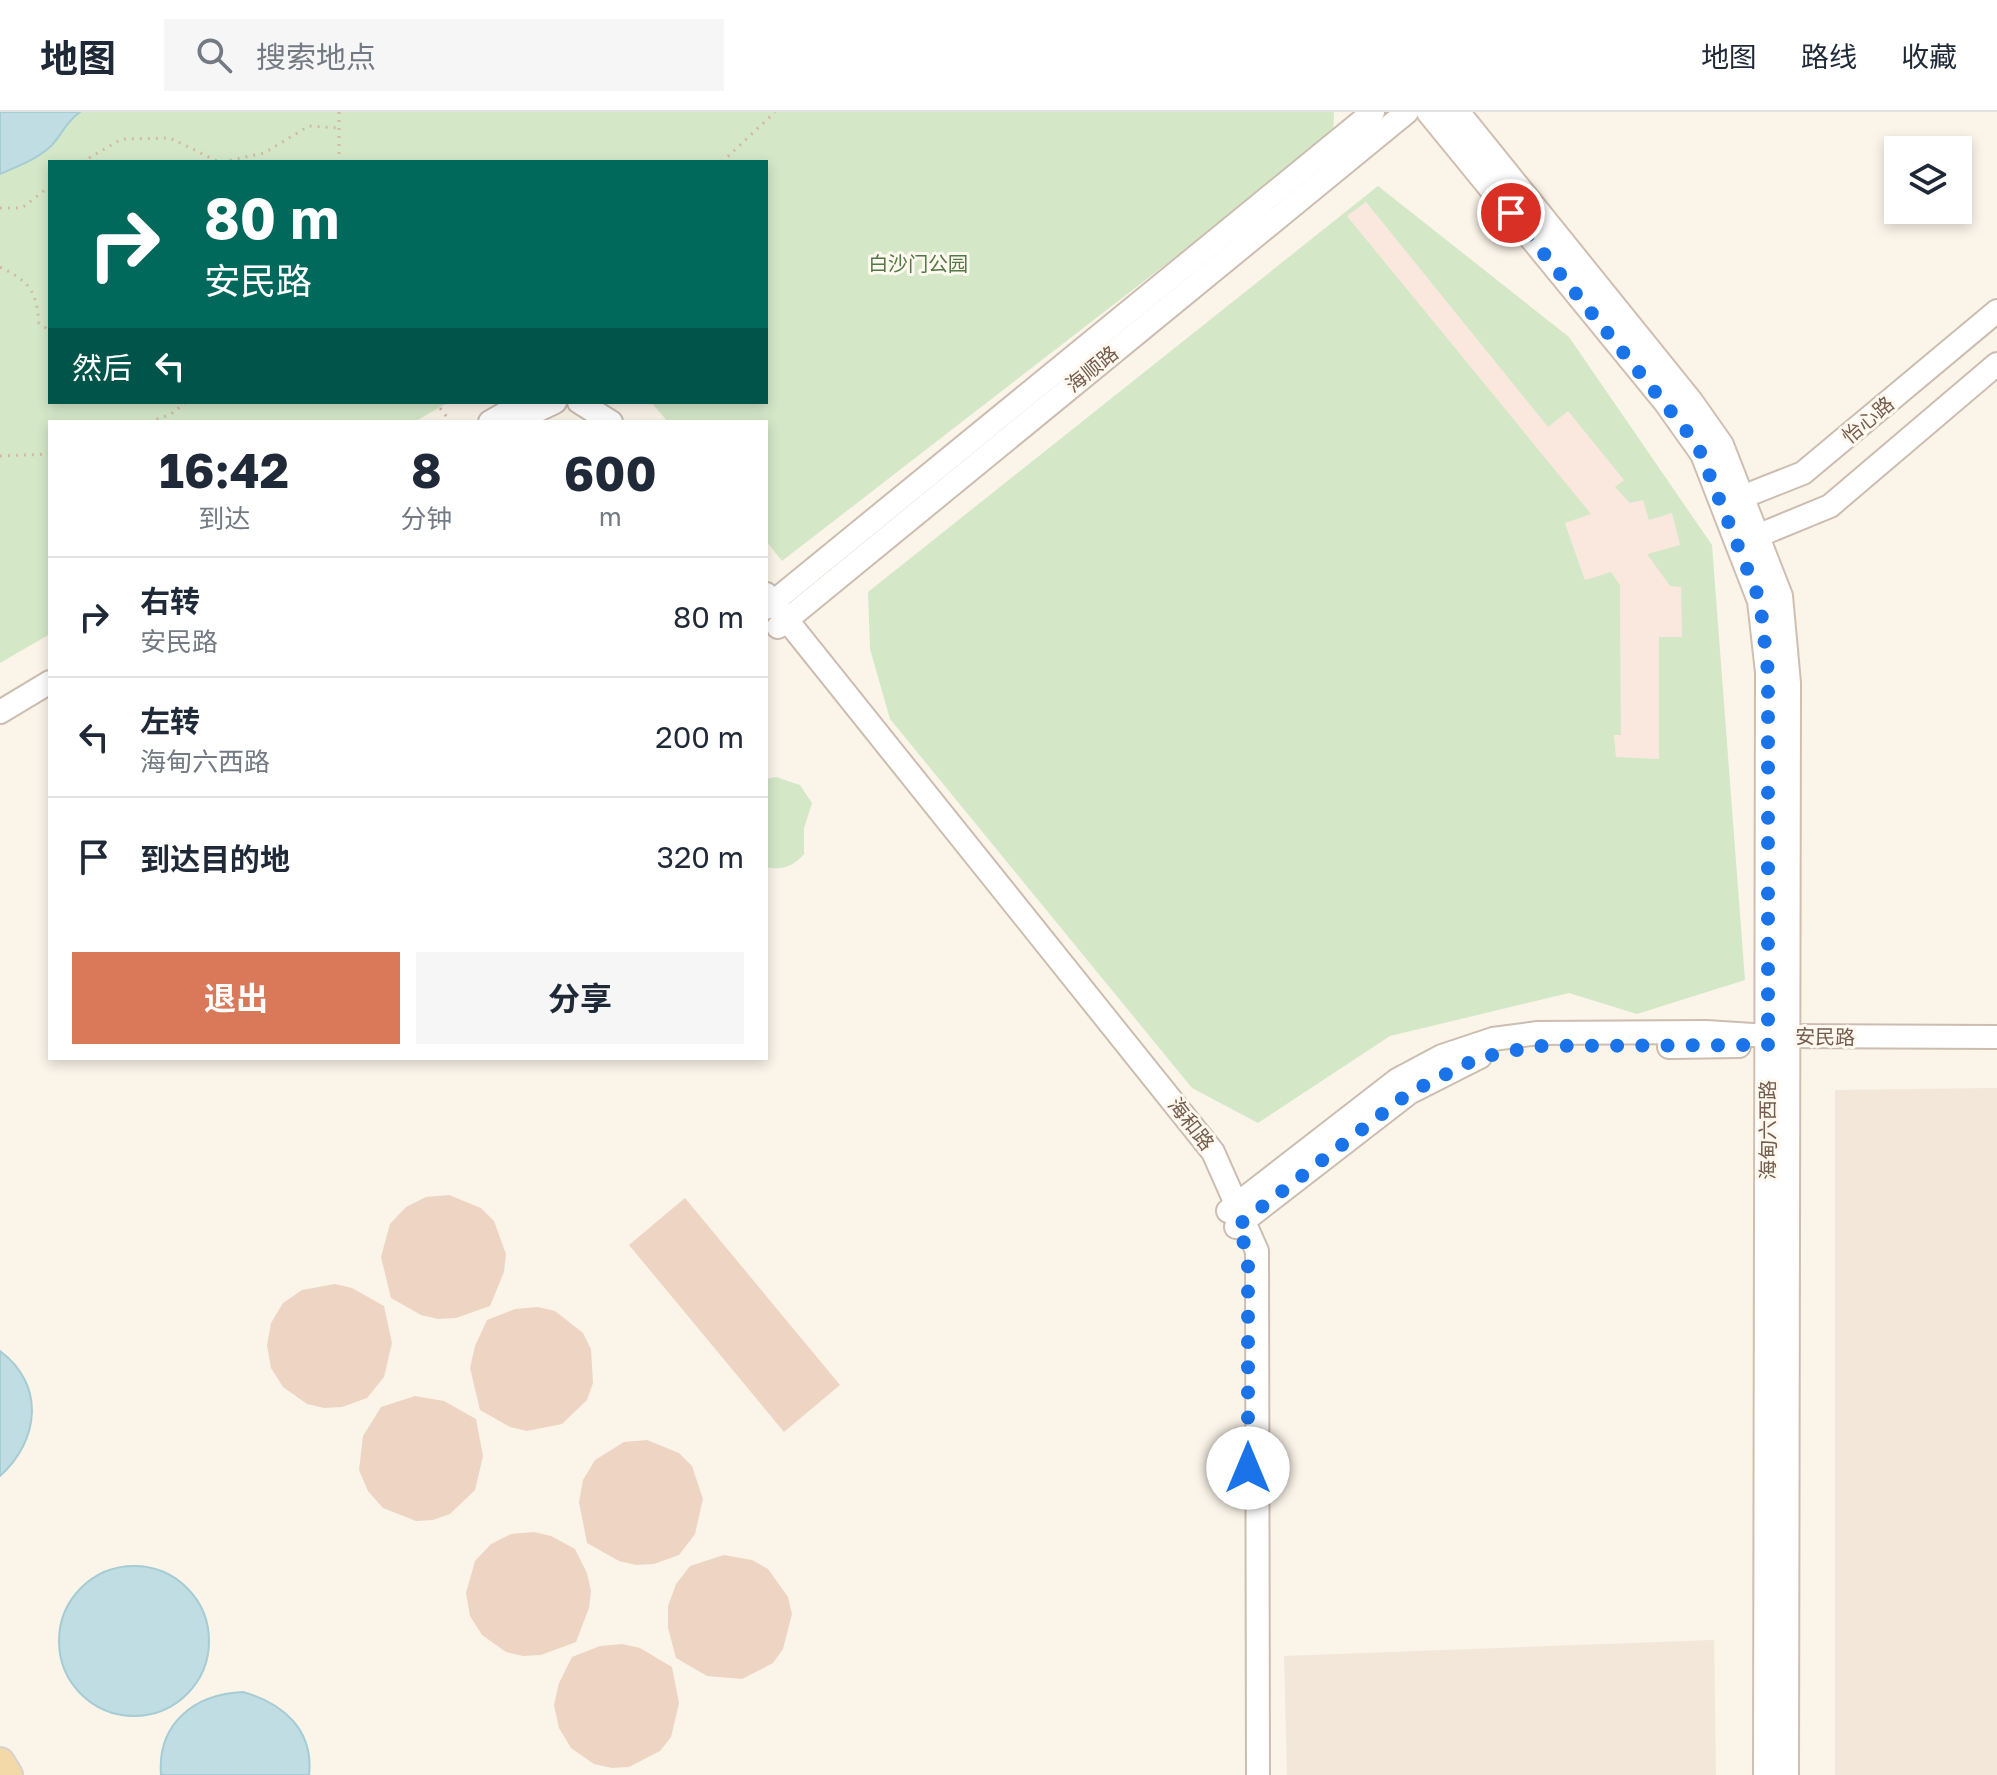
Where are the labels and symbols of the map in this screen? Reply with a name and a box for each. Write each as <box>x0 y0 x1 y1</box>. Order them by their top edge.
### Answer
pin <box>1477 179 1545 247</box>
park label: 白沙门公园 <box>868 251 968 275</box>
street label: 海顺路 <box>1061 340 1122 396</box>
street label: 怡心路 <box>1837 391 1898 448</box>
street label: 安民路 <box>1795 1023 1855 1049</box>
street label: 海甸六西路 <box>1755 1080 1779 1180</box>
street label: 海和路 <box>1164 1092 1220 1154</box>
position arrow <box>1206 1426 1290 1510</box>

